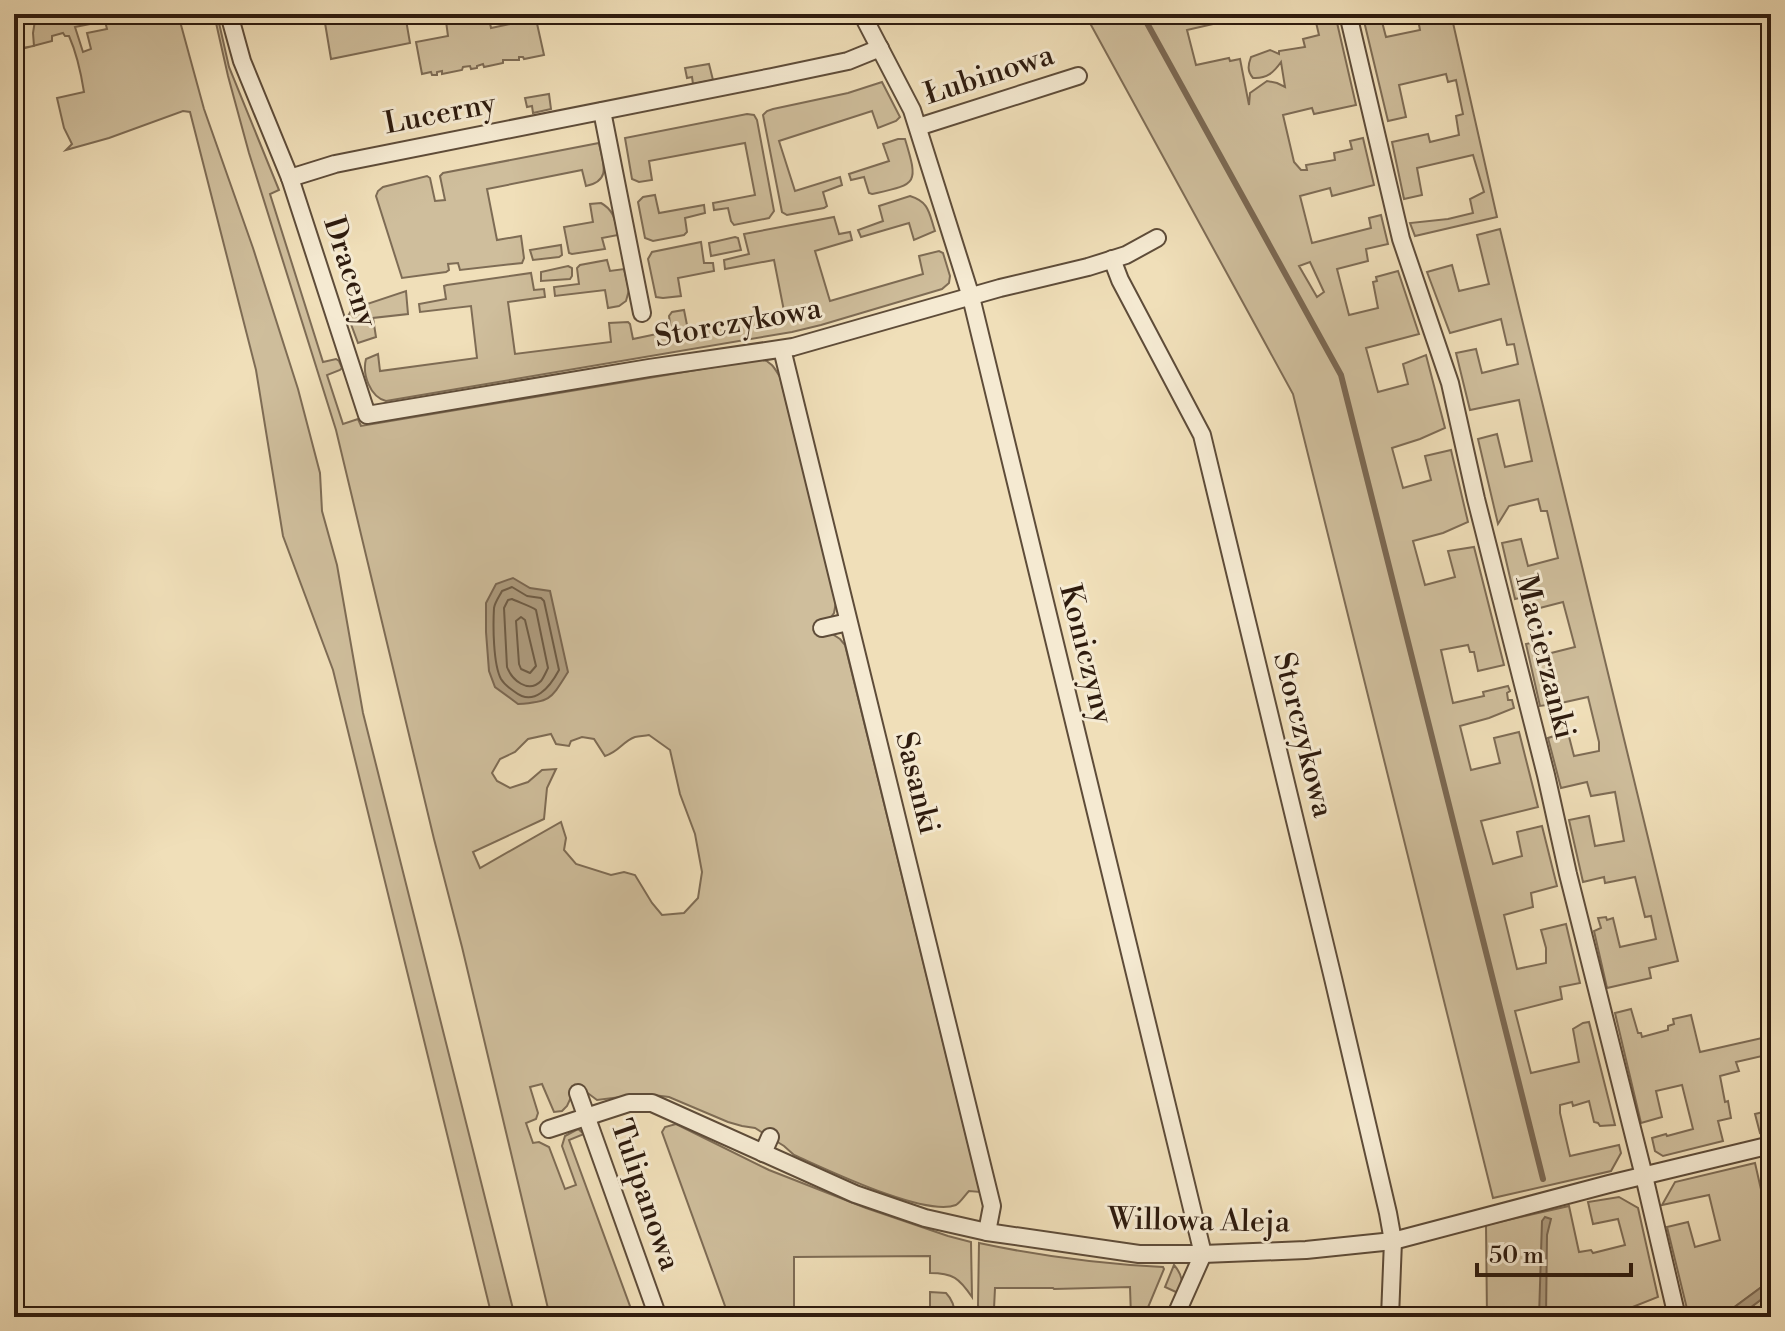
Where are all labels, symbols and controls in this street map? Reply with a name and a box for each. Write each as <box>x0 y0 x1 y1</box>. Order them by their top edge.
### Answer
street label: Łubinowa <box>919 36 1059 114</box>
street label: Lucerny <box>381 84 499 143</box>
street label: Draceny <box>314 212 386 332</box>
street label: Storczykowa <box>652 289 825 356</box>
street label: Macierzanki <box>1506 571 1584 743</box>
street label: Koniczyny <box>1050 580 1122 728</box>
street label: Storczykowa <box>1264 649 1342 822</box>
street label: Sasanki <box>886 728 948 838</box>
street label: Tulipanowa <box>601 1114 689 1276</box>
street label: Willowa Aleja <box>1107 1200 1291 1242</box>
scale bar <box>1477 1227 1631 1277</box>
text: 50 m <box>1489 1241 1544 1271</box>

